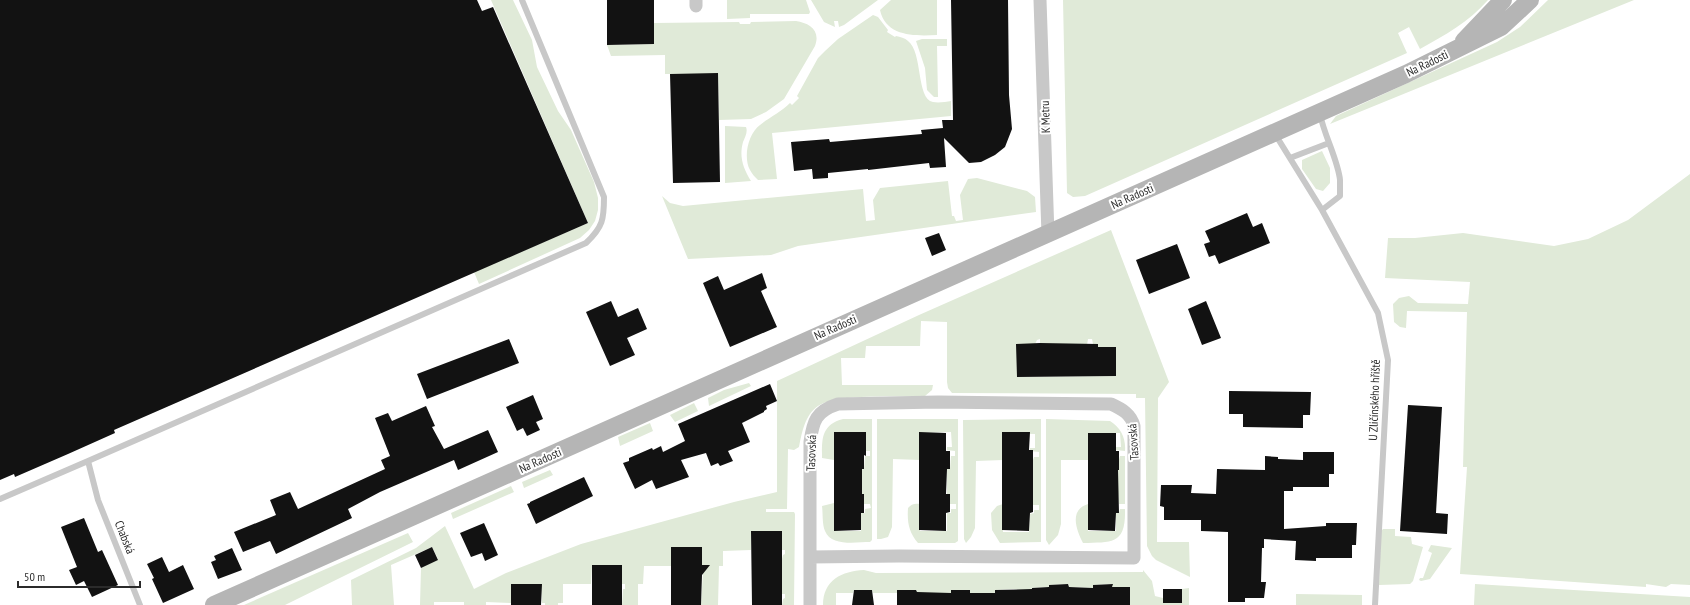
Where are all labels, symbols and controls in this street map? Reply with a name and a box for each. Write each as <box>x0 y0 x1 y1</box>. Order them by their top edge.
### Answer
street label: Na Radosti <box>1404 46 1450 80</box>
street label: K Metru <box>1037 100 1053 134</box>
street label: Na Radosti <box>1109 180 1155 212</box>
street label: Na Radosti <box>812 311 858 343</box>
street label: U Zličínského hřiště <box>1365 359 1383 441</box>
street label: Tasovská <box>1124 423 1142 461</box>
street label: Tasovská <box>803 434 819 471</box>
street label: Na Radosti <box>517 444 563 476</box>
street label: Chabská <box>112 518 138 556</box>
scale bar <box>18 563 140 589</box>
text: 50 m <box>24 569 45 584</box>

